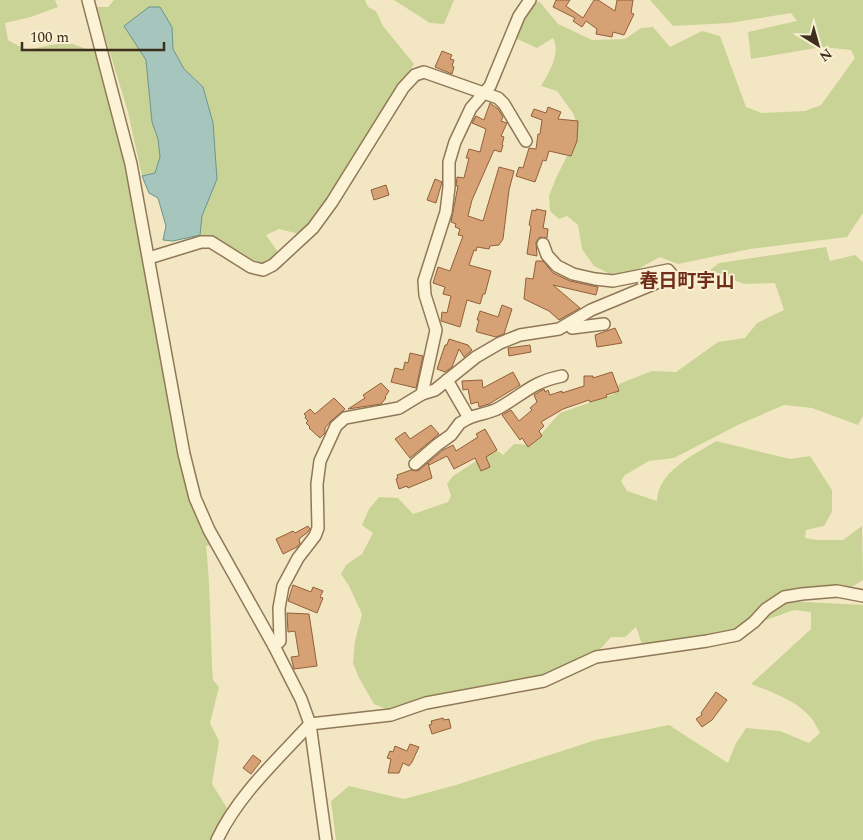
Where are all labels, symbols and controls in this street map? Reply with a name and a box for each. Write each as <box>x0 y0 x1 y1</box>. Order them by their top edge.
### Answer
scale bar <box>22 20 165 52</box>
north arrow <box>793 20 843 70</box>
text: 100 m <box>30 26 69 49</box>
text: N <box>815 43 836 67</box>
district label: 春日町宇山 <box>639 267 735 296</box>

